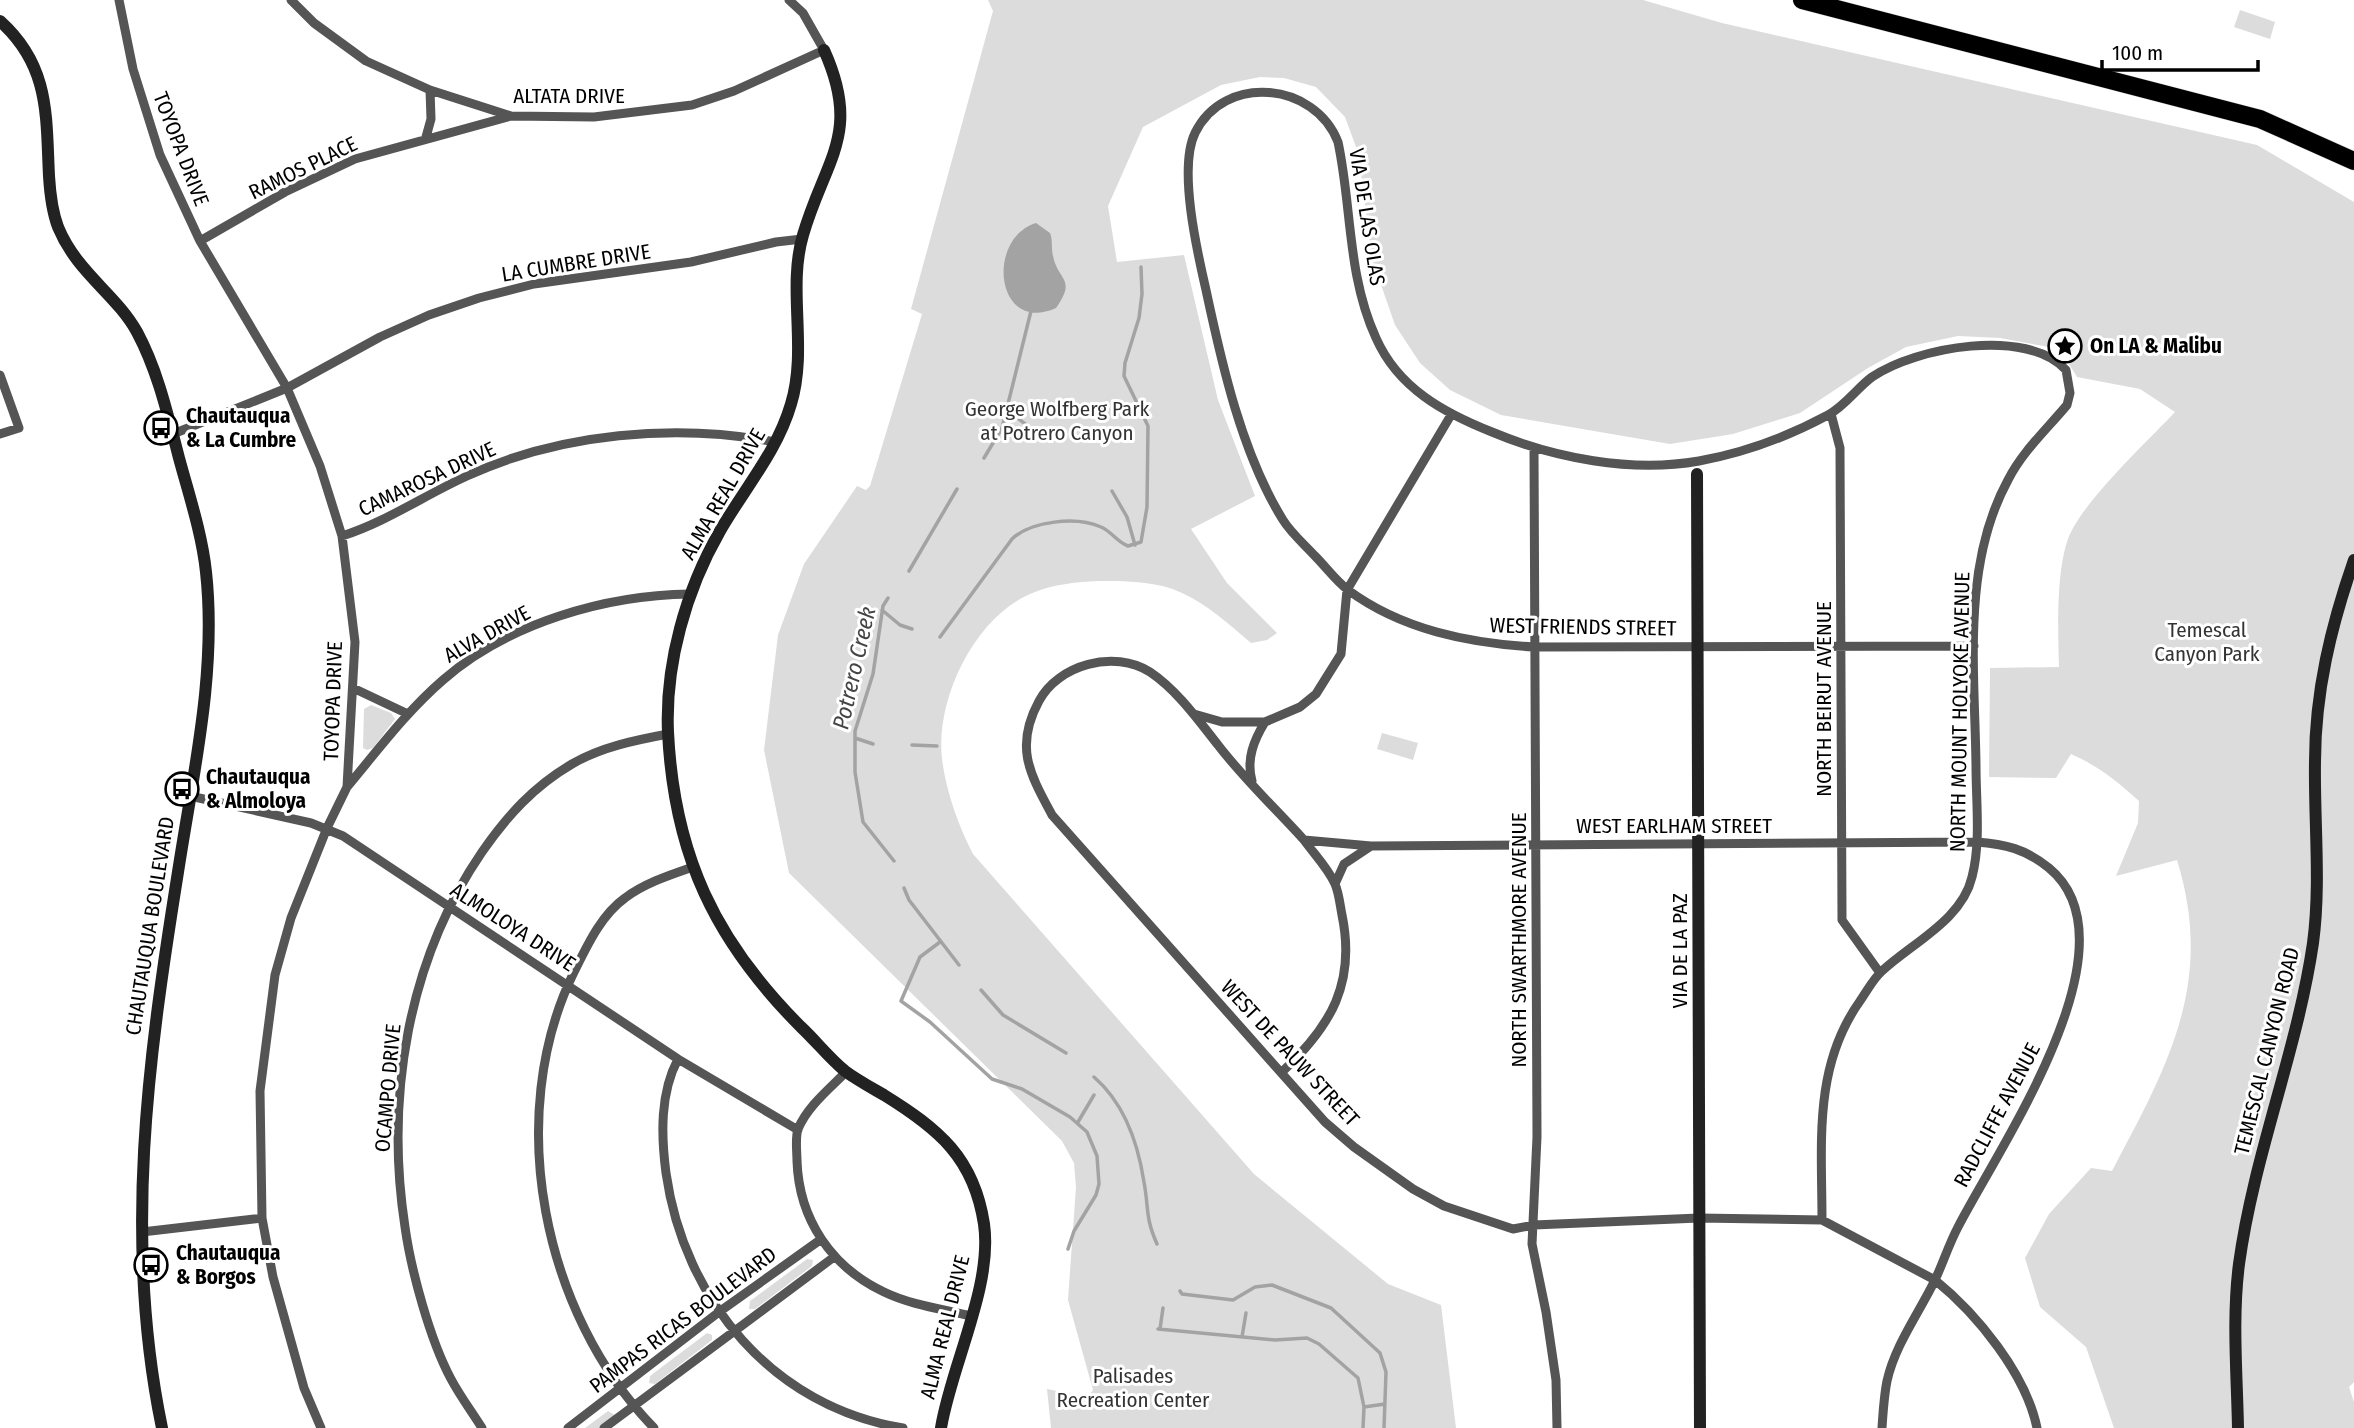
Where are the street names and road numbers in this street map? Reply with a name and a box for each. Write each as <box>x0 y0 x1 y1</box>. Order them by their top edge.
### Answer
street label: ALTATA DRIVE <box>513 83 625 109</box>
street label: TOYOPA DRIVE <box>147 88 215 210</box>
street label: RAMOS PLACE <box>245 131 362 205</box>
street label: VIA DE LAS OLAS <box>1343 146 1391 288</box>
street label: LA CUMBRE DRIVE <box>500 238 652 288</box>
street label: ALMA REAL DRIVE <box>675 424 771 564</box>
street label: CAMAROSA DRIVE <box>354 436 500 522</box>
street label: NORTH MOUNT HOLYOKE AVENUE <box>1945 571 1975 852</box>
street label: ALVA DRIVE <box>439 600 535 668</box>
street label: NORTH BEIRUT AVENUE <box>1811 601 1837 797</box>
street label: WEST FRIENDS STREET <box>1489 612 1677 642</box>
street label: TOYOPA DRIVE <box>318 640 348 761</box>
street label: NORTH SWARTHMORE AVENUE <box>1506 812 1532 1068</box>
street label: WEST EARLHAM STREET <box>1576 813 1772 839</box>
street label: CHAUTAUQUA BOULEVARD <box>120 815 180 1037</box>
street label: ALMOLOYA DRIVE <box>446 877 581 977</box>
street label: VIA DE LA PAZ <box>1667 893 1693 1009</box>
street label: TEMESCAL CANYON ROAD <box>2229 944 2305 1158</box>
street label: WEST DE PAUW STREET <box>1215 974 1365 1132</box>
street label: OCAMPO DRIVE <box>369 1023 407 1153</box>
street label: RADCLIFFE AVENUE <box>1948 1038 2046 1192</box>
street label: PAMPAS RICAS BOULEVARD <box>584 1241 782 1399</box>
street label: ALMA REAL DRIVE <box>915 1252 975 1402</box>

